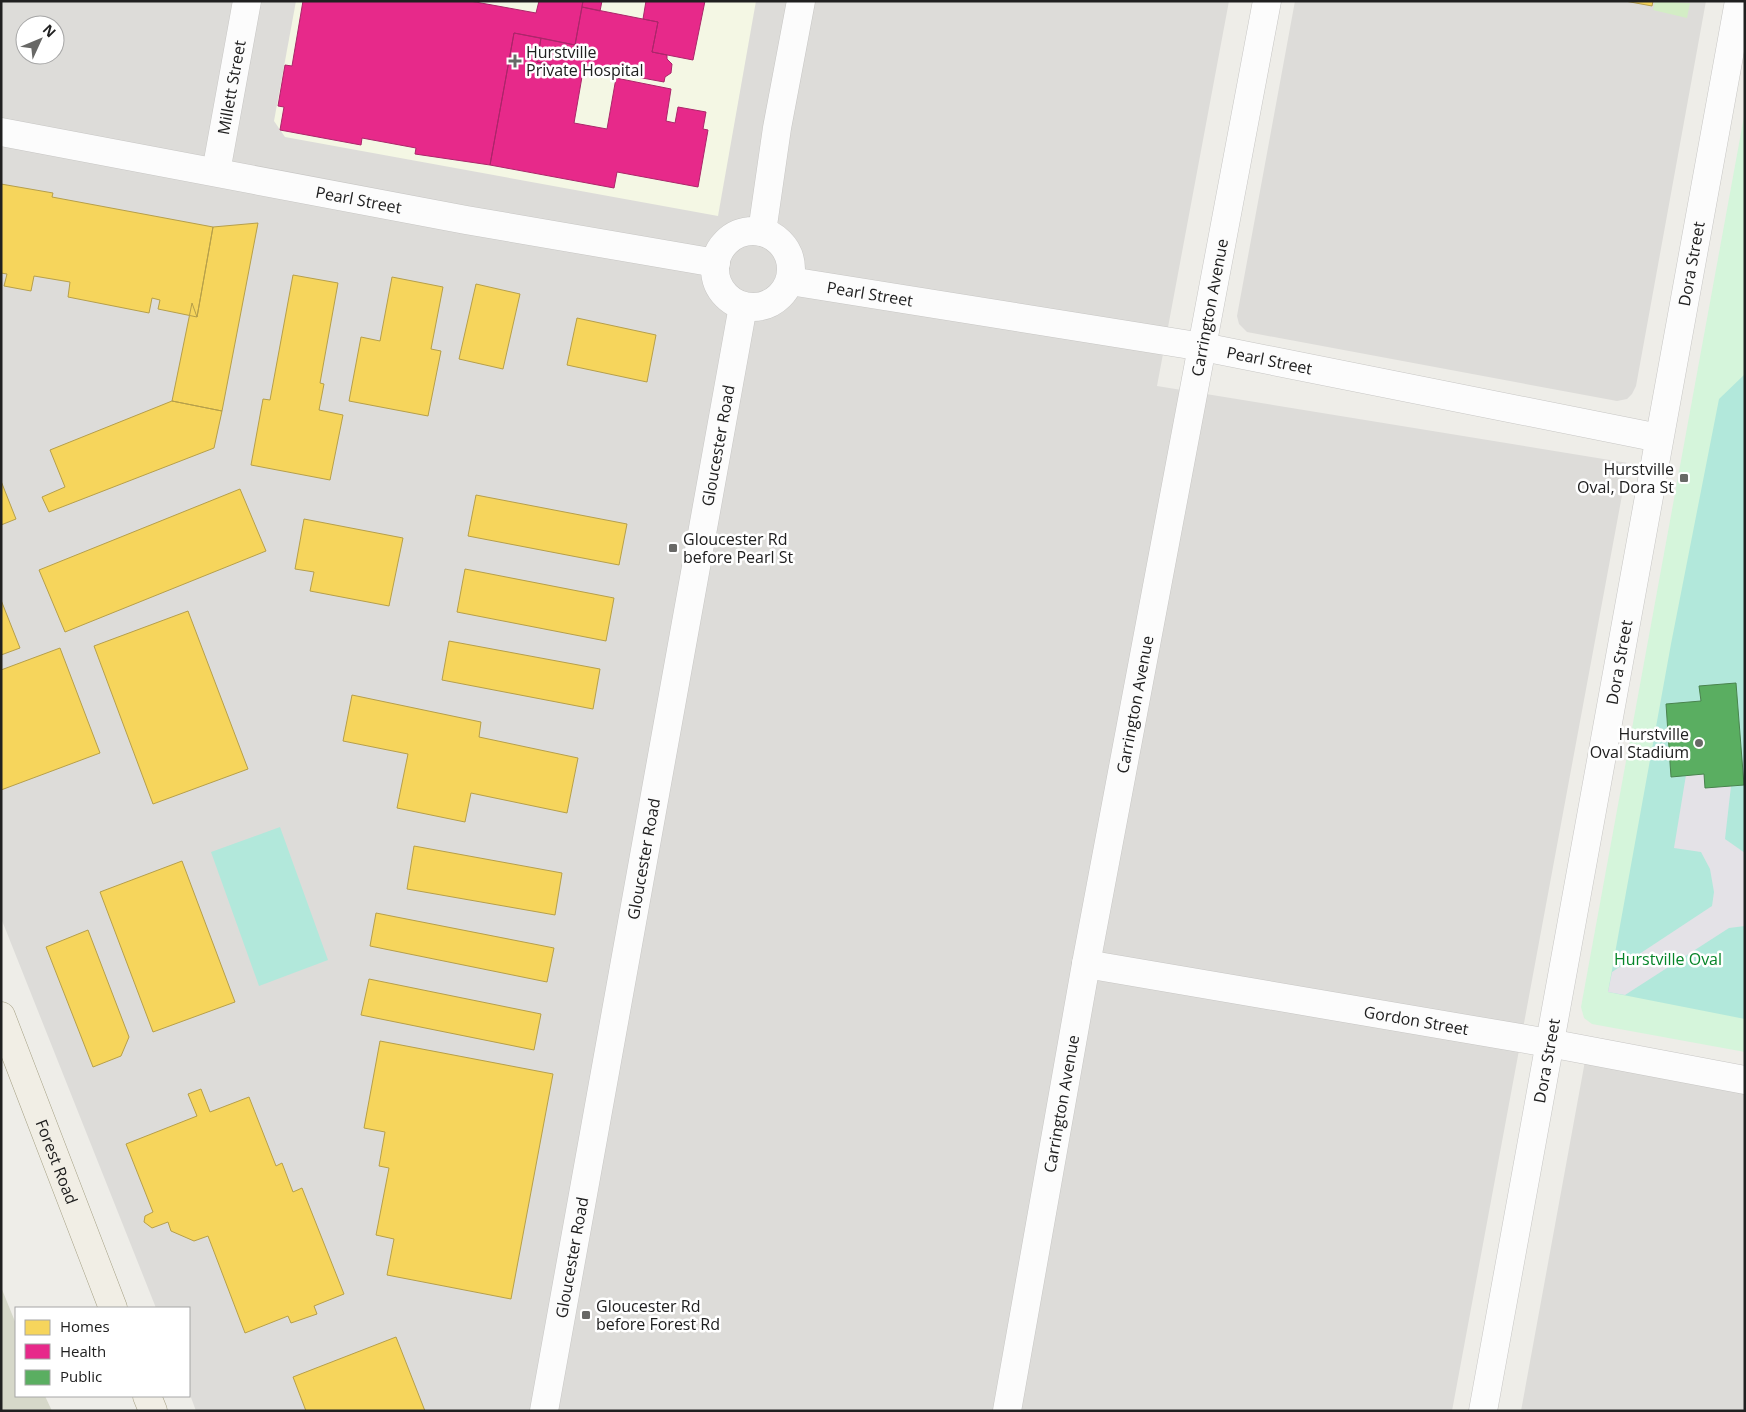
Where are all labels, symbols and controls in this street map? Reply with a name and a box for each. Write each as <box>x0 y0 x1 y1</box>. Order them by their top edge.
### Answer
north arrow <box>15 15 65 65</box>
text: N <box>39 20 61 41</box>
street label: Millett Street <box>212 38 251 136</box>
place label: Hurstville Private Hospital <box>526 41 643 81</box>
marker: Hurstville Private Hospital <box>508 54 522 68</box>
street label: Pearl Street <box>314 181 404 219</box>
street label: Dora Street <box>1673 219 1710 308</box>
street label: Carrington Avenue <box>1186 237 1233 378</box>
street label: Pearl Street <box>825 276 915 312</box>
street label: Pearl Street <box>1225 341 1315 380</box>
street label: Gloucester Road <box>696 383 740 508</box>
place label: Hurstville Oval, Dora St <box>1577 458 1674 498</box>
marker: Hurstville Oval, Dora St <box>1678 472 1690 484</box>
place label: Gloucester Rd before Pearl St <box>683 528 793 568</box>
marker: Gloucester Rd before Pearl St <box>667 542 679 554</box>
street label: Dora Street <box>1600 618 1637 706</box>
street label: Carrington Avenue <box>1111 634 1158 775</box>
place label: Hurstville Oval Stadium <box>1590 723 1689 763</box>
marker: Hurstville Oval Stadium <box>1693 737 1705 749</box>
street label: Gloucester Road <box>622 796 665 921</box>
park label: Hurstville Oval <box>1614 948 1722 970</box>
street label: Gordon Street <box>1362 1001 1471 1040</box>
street label: Dora Street <box>1528 1016 1565 1105</box>
street label: Carrington Avenue <box>1038 1033 1084 1174</box>
street label: Forest Road <box>31 1116 83 1207</box>
street label: Gloucester Road <box>550 1195 593 1320</box>
place label: Gloucester Rd before Forest Rd <box>596 1295 720 1335</box>
legend <box>15 1307 190 1397</box>
marker: Gloucester Rd before Forest Rd <box>580 1309 592 1321</box>
text: Homes <box>60 1316 110 1336</box>
text: Health <box>60 1341 106 1361</box>
text: Public <box>60 1366 102 1386</box>

